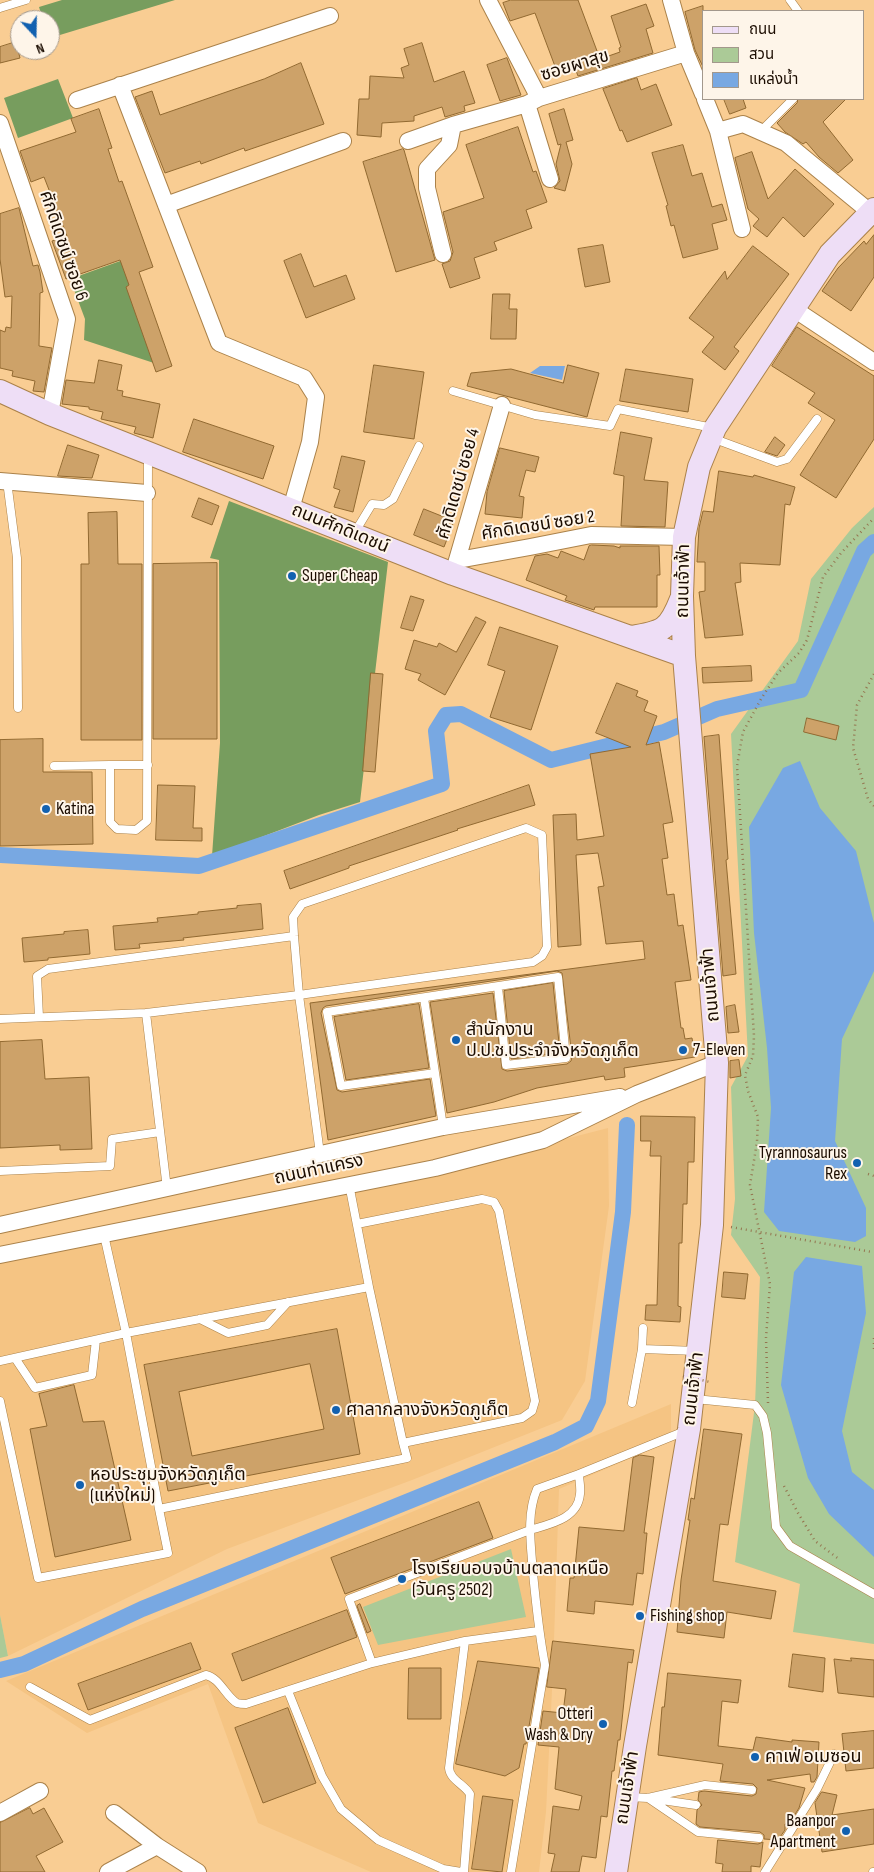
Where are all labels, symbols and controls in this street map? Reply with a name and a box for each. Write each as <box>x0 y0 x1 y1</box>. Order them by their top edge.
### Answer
north arrow <box>10 10 60 60</box>
legend <box>702 10 864 100</box>
text: ถนน <box>749 20 776 39</box>
text: N <box>34 39 47 58</box>
street label: ซอยผาสุข <box>538 45 612 87</box>
text: สวน <box>749 45 774 64</box>
text: แหล่งน้ำ <box>749 70 798 89</box>
street label: ศักดิเดชน์ ซอย 6 <box>34 188 92 304</box>
street label: ศักดิเดชน์ ซอย 4 <box>433 426 485 542</box>
street label: ถนนศักดิเดชน์ <box>288 500 392 558</box>
street label: ศักดิเดชน์ ซอย 2 <box>480 506 596 546</box>
street label: ถนนเจ้าฟ้า <box>673 544 695 618</box>
place label: Super Cheap <box>302 565 378 587</box>
marker: Super Cheap <box>286 570 298 582</box>
place label: Katina <box>56 798 94 820</box>
marker: Katina <box>40 803 52 815</box>
street label: ถนนเจ้าฟ้า <box>697 947 725 1023</box>
place label: สำนักงาน ป.ป.ช.ประจำจังหวัดภูเก็ต <box>466 1019 639 1062</box>
marker: สำนักงาน ป.ป.ช.ประจำจังหวัดภูเก็ต <box>450 1034 462 1046</box>
place label: 7-Eleven <box>693 1039 746 1061</box>
marker: 7-Eleven <box>677 1044 689 1056</box>
place label: Tyrannosaurus Rex <box>759 1142 847 1184</box>
street label: ถนนท่าแครง <box>272 1150 366 1190</box>
marker: Tyrannosaurus Rex <box>851 1157 863 1169</box>
street label: ถนนเจ้าฟ้า <box>679 1351 709 1427</box>
place label: ศาลากลางจังหวัดภูเก็ต <box>346 1399 508 1421</box>
marker: ศาลากลางจังหวัดภูเก็ต <box>330 1404 342 1416</box>
place label: หอประชุมจังหวัดภูเก็ต (แห่งใหม่) <box>90 1464 246 1506</box>
marker: หอประชุมจังหวัดภูเก็ต (แห่งใหม่) <box>74 1479 86 1491</box>
place label: โรงเรียนอบจบ้านตลาดเหนือ (วันครู 2502) <box>412 1558 609 1600</box>
marker: โรงเรียนอบจบ้านตลาดเหนือ (วันครู 2502) <box>396 1573 408 1585</box>
place label: Fishing shop <box>650 1605 725 1627</box>
marker: Fishing shop <box>634 1610 646 1622</box>
place label: Otteri Wash & Dry <box>525 1703 593 1746</box>
marker: Otteri Wash & Dry <box>597 1718 609 1730</box>
place label: คาเฟ่ อเมซอน <box>765 1746 862 1768</box>
street label: ถนนเจ้าฟ้า <box>612 1750 644 1826</box>
marker: คาเฟ่ อเมซอน <box>749 1751 761 1763</box>
place label: Baanpor Apartment <box>771 1810 836 1852</box>
marker: Baanpor Apartment <box>840 1825 852 1837</box>

